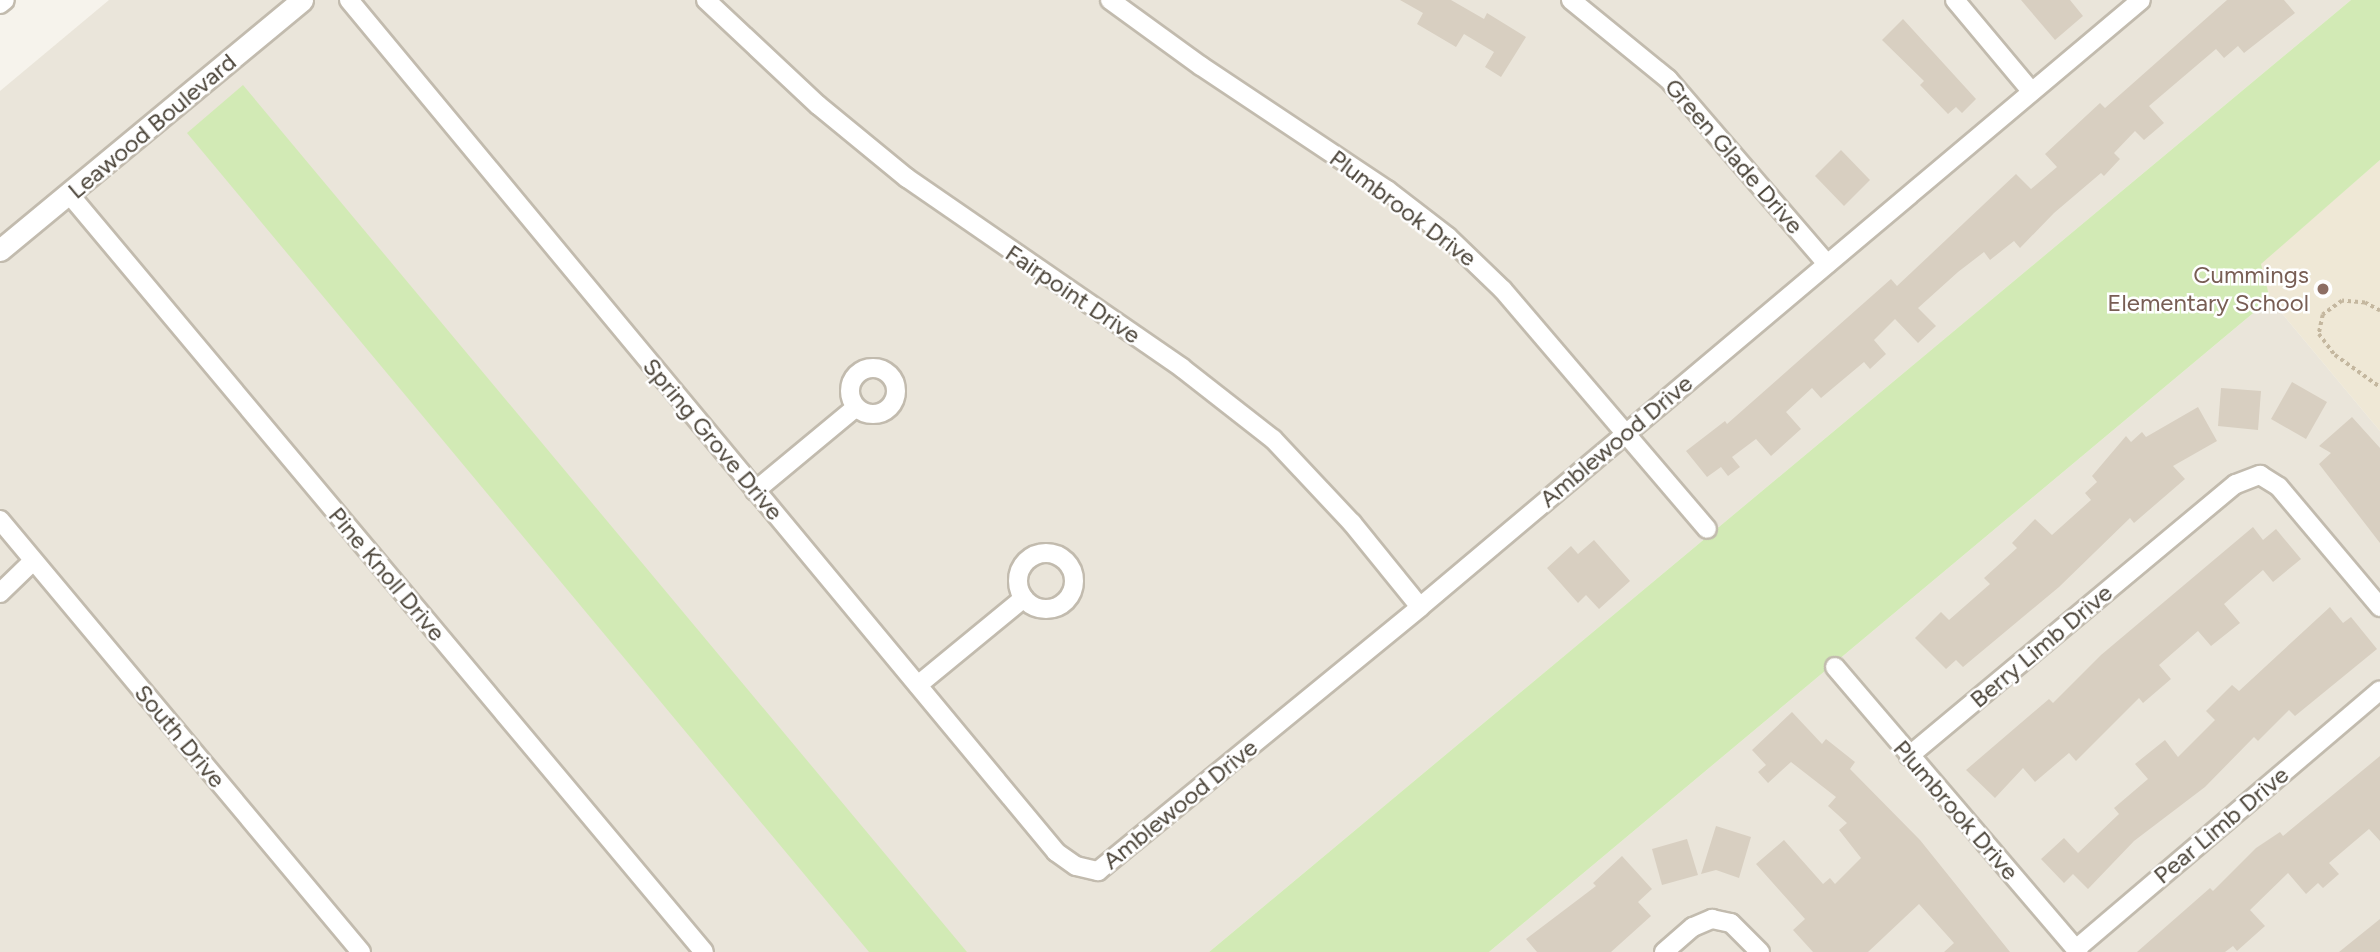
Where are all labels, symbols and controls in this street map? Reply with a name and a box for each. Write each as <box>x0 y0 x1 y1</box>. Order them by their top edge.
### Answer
street label: Leawood Boulevard <box>62 47 242 205</box>
street label: Green Glade Drive <box>1659 73 1809 239</box>
street label: Plumbrook Drive <box>1324 144 1482 272</box>
street label: Fairpoint Drive <box>1000 238 1146 350</box>
place label: Cummings Elementary School <box>2107 261 2309 317</box>
marker: Cummings Elementary School <box>2315 281 2331 297</box>
street label: Spring Grove Drive <box>637 352 789 526</box>
street label: Amblewood Drive <box>1534 369 1698 513</box>
street label: Pine Knoll Drive <box>323 501 451 647</box>
street label: Berry Limb Drive <box>1964 578 2118 714</box>
street label: South Drive <box>128 679 232 793</box>
street label: Amblewood Drive <box>1097 733 1263 875</box>
street label: Plumbrook Drive <box>1887 734 2025 886</box>
street label: Pear Limb Drive <box>2148 760 2294 890</box>

